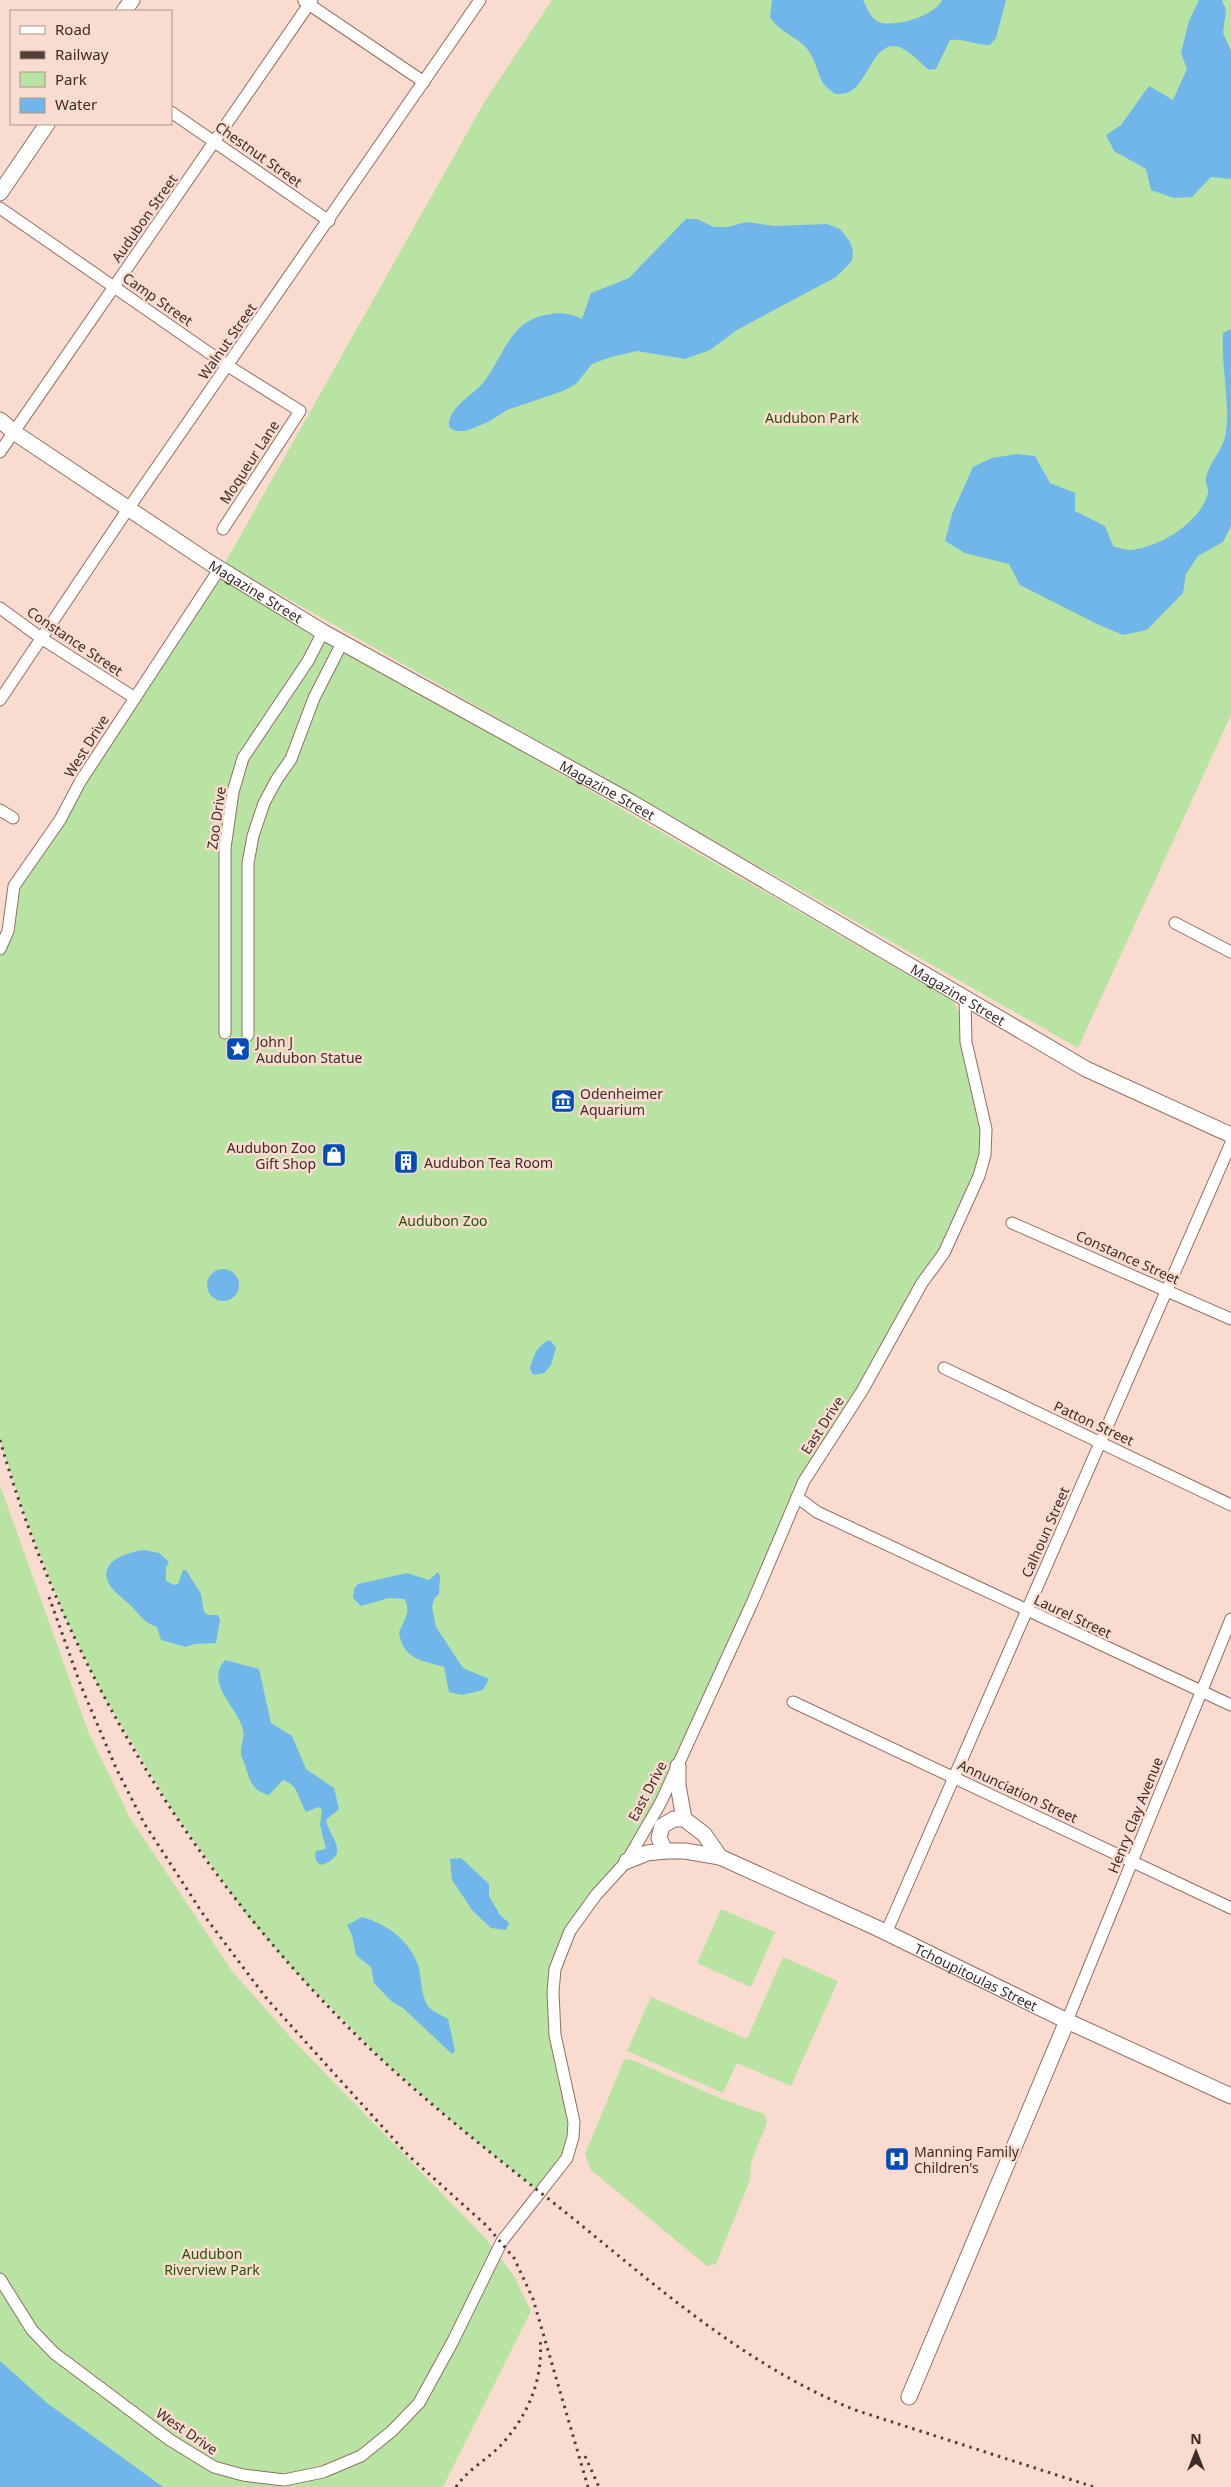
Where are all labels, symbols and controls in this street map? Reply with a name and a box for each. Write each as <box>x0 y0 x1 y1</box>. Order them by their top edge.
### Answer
legend <box>10 10 172 125</box>
text: Road <box>55 19 91 39</box>
text: Railway <box>55 44 109 64</box>
text: Park <box>55 69 87 89</box>
text: Water <box>55 94 97 114</box>
street label: Chestnut Street <box>212 117 306 191</box>
street label: Audubon Street <box>107 170 181 266</box>
street label: Camp Street <box>119 268 197 330</box>
street label: Walnut Street <box>194 299 260 383</box>
park label: Audubon Park <box>765 408 859 427</box>
street label: Moqueur Lane <box>215 416 283 507</box>
street label: Magazine Street <box>206 555 306 627</box>
street label: Constance Street <box>23 602 127 680</box>
street label: West Drive <box>59 711 113 781</box>
street label: Magazine Street <box>557 755 659 824</box>
street label: Zoo Drive <box>202 785 230 851</box>
street label: Magazine Street <box>908 959 1009 1029</box>
place label: John J Audubon Statue <box>254 1032 363 1067</box>
place icon: John J Audubon Statue <box>225 1036 251 1062</box>
place label: Odenheimer Aquarium <box>580 1084 663 1119</box>
museum icon: Odenheimer Aquarium <box>550 1088 576 1114</box>
place label: Audubon Zoo Gift Shop <box>227 1138 316 1173</box>
shop icon: Audubon Zoo Gift Shop <box>321 1142 347 1168</box>
building icon: Audubon Tea Room <box>393 1149 419 1175</box>
place label: Audubon Tea Room <box>424 1153 553 1172</box>
park label: Audubon Zoo <box>398 1211 488 1230</box>
street label: Constance Street <box>1073 1226 1183 1288</box>
street label: East Drive <box>796 1392 848 1458</box>
street label: Patton Street <box>1051 1396 1137 1450</box>
street label: Calhoun Street <box>1016 1484 1074 1580</box>
street label: Laurel Street <box>1031 1590 1115 1642</box>
street label: Henry Clay Avenue <box>1103 1754 1167 1876</box>
street label: Annunciation Street <box>955 1755 1081 1827</box>
street label: East Drive <box>623 1757 671 1824</box>
street label: Tchoupitoulas Street <box>912 1938 1041 2015</box>
place label: Manning Family Children's <box>914 2142 1020 2177</box>
hospital icon: Manning Family Children's <box>884 2146 910 2172</box>
park label: Audubon Riverview Park <box>164 2244 260 2279</box>
street label: West Drive <box>152 2403 222 2459</box>
north arrow <box>1171 2427 1221 2477</box>
text: N <box>1190 2429 1202 2448</box>

